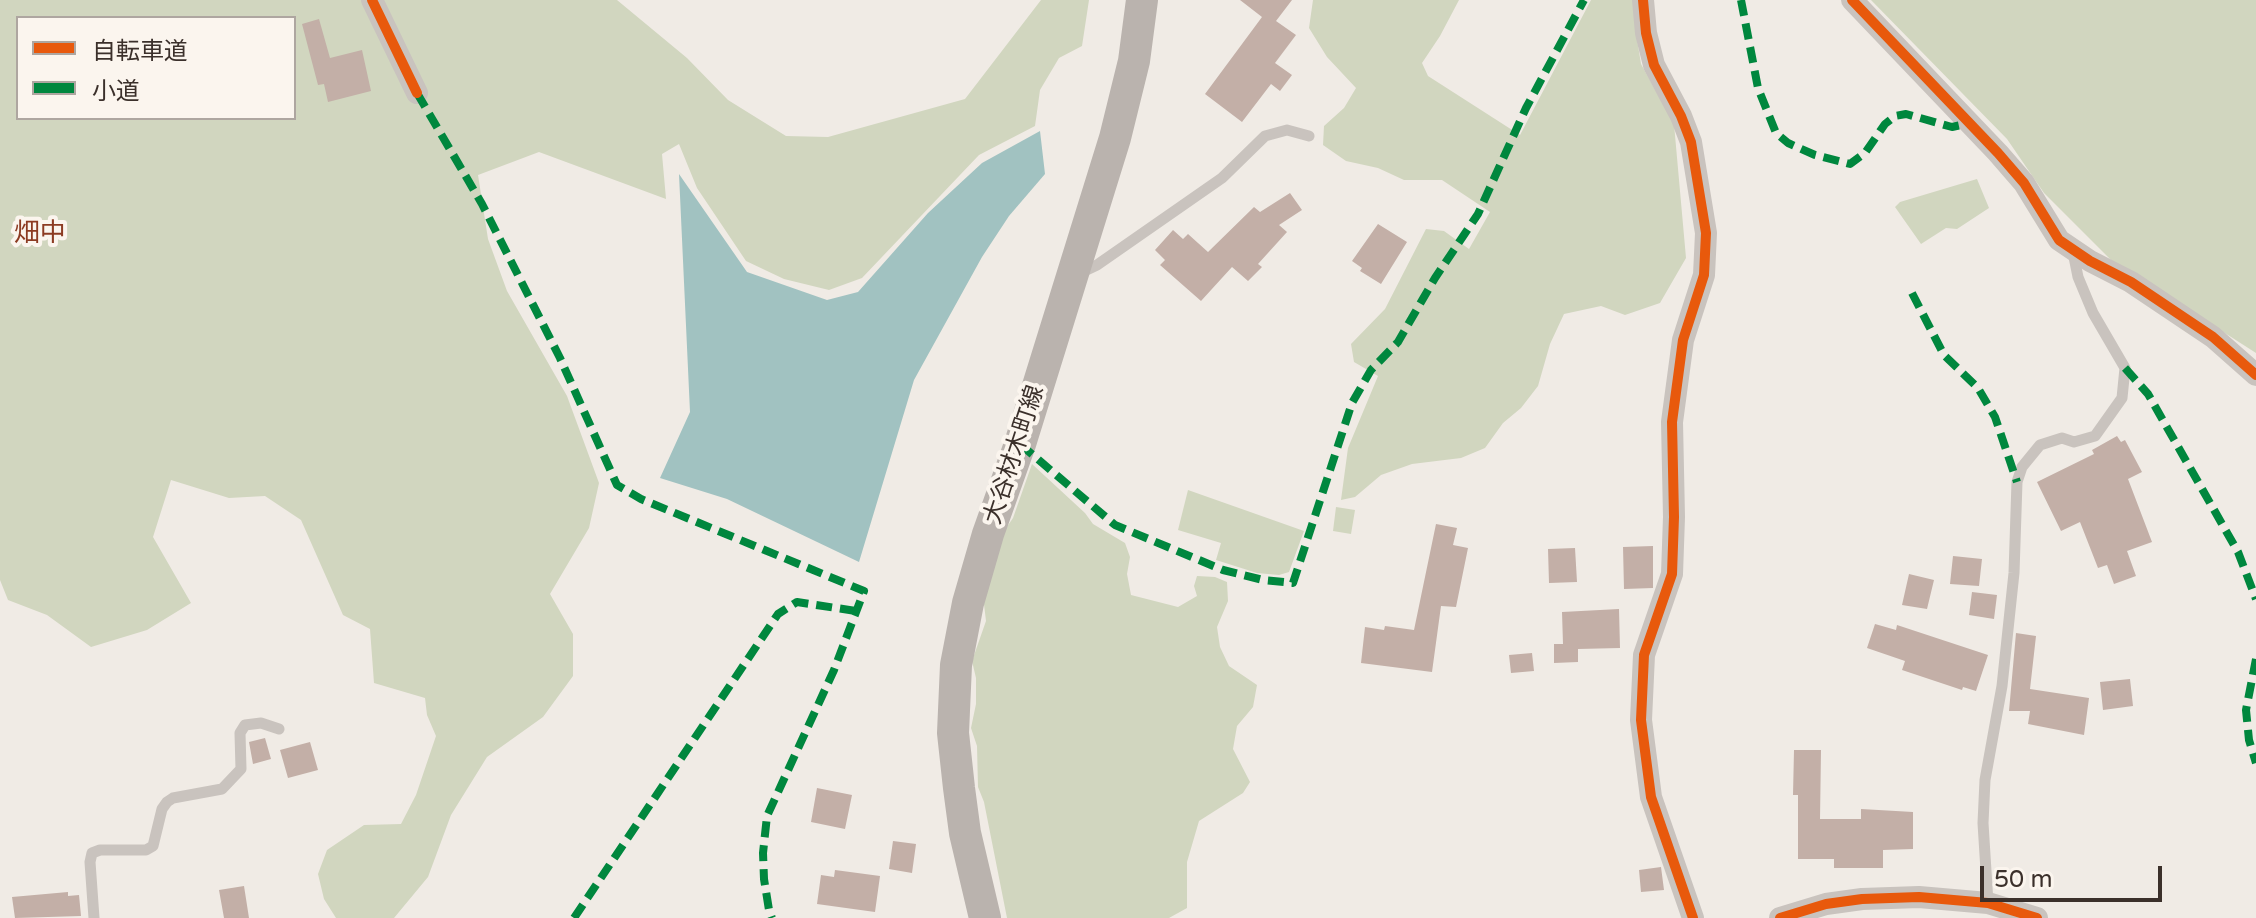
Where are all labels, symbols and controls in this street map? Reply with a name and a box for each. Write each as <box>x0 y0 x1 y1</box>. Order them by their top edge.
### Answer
legend <box>16 16 296 120</box>
text: 自転車道 <box>92 37 188 66</box>
text: 小道 <box>92 77 140 106</box>
district label: 畑中 <box>14 218 66 250</box>
street label: 大谷材木町線 <box>979 382 1051 528</box>
scale bar <box>1984 850 2166 900</box>
text: 50 m <box>1994 865 2052 894</box>

